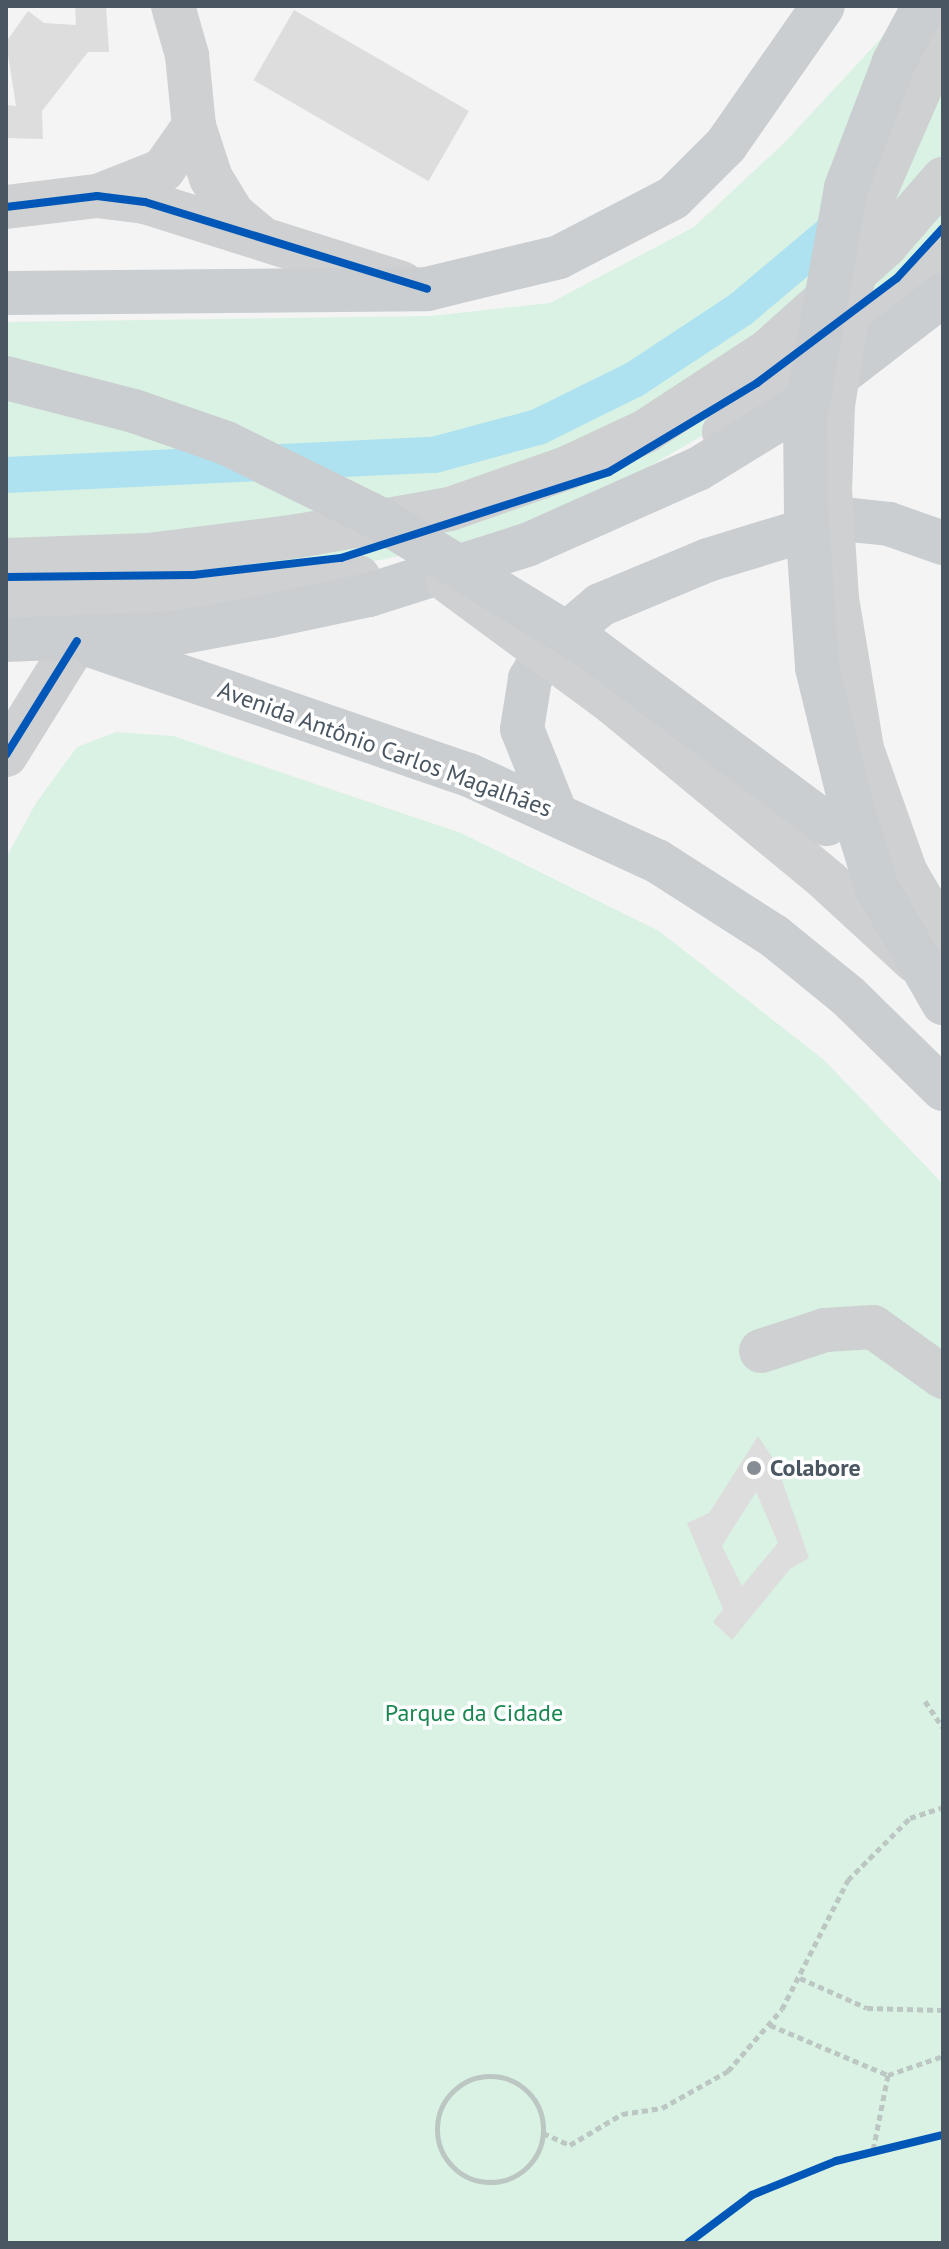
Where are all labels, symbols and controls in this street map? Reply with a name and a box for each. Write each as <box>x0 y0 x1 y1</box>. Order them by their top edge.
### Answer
street label: Avenida Antônio Carlos Magalhães <box>214 675 556 823</box>
place label: Colabore <box>770 1454 861 1482</box>
marker: Colabore <box>745 1459 763 1477</box>
park label: Parque da Cidade <box>385 1699 563 1727</box>

